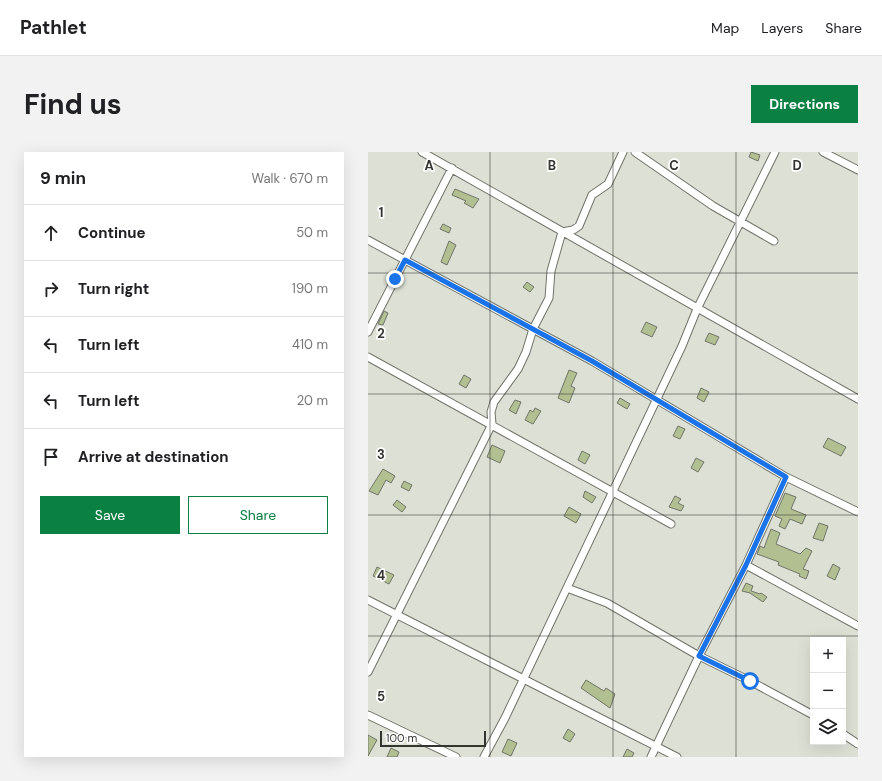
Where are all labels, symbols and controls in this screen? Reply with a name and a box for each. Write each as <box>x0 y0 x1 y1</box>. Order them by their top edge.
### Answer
text: Pathlet <box>20 15 87 40</box>
text: Map <box>711 19 739 37</box>
text: Layers <box>761 19 803 37</box>
text: Share <box>825 19 862 37</box>
button: Directions <box>751 85 858 123</box>
text: Find us <box>24 86 122 123</box>
text: A <box>424 157 434 174</box>
text: B <box>548 157 556 174</box>
text: C <box>669 157 679 174</box>
text: D <box>792 157 802 174</box>
text: 9 min <box>40 167 86 189</box>
text: Walk · 670 m <box>252 170 328 187</box>
text: 1 <box>379 204 383 221</box>
icon: ahead <box>40 222 62 244</box>
text: Continue <box>78 223 146 243</box>
text: 50 m <box>296 224 328 241</box>
route end <box>386 270 404 288</box>
icon: right <box>40 278 62 300</box>
text: Turn right <box>78 279 149 299</box>
text: 190 m <box>292 280 328 297</box>
text: 2 <box>377 325 385 342</box>
icon: left <box>40 334 62 356</box>
text: Turn left <box>78 335 139 355</box>
text: 410 m <box>292 336 328 353</box>
icon: left <box>40 390 62 412</box>
text: Turn left <box>78 391 139 411</box>
text: 20 m <box>297 392 328 409</box>
icon: arrive <box>40 446 62 468</box>
text: 3 <box>377 446 385 463</box>
text: Arrive at destination <box>78 447 229 467</box>
button: Save <box>40 496 180 534</box>
button: Share <box>188 496 328 534</box>
text: 4 <box>377 567 385 584</box>
map controls <box>810 637 846 745</box>
button: + <box>810 637 846 673</box>
route start <box>741 672 759 690</box>
button: − <box>810 673 846 709</box>
text: 5 <box>377 688 385 705</box>
button: layers <box>810 709 846 745</box>
scale bar <box>380 729 486 748</box>
text: 100 m <box>386 731 417 745</box>

